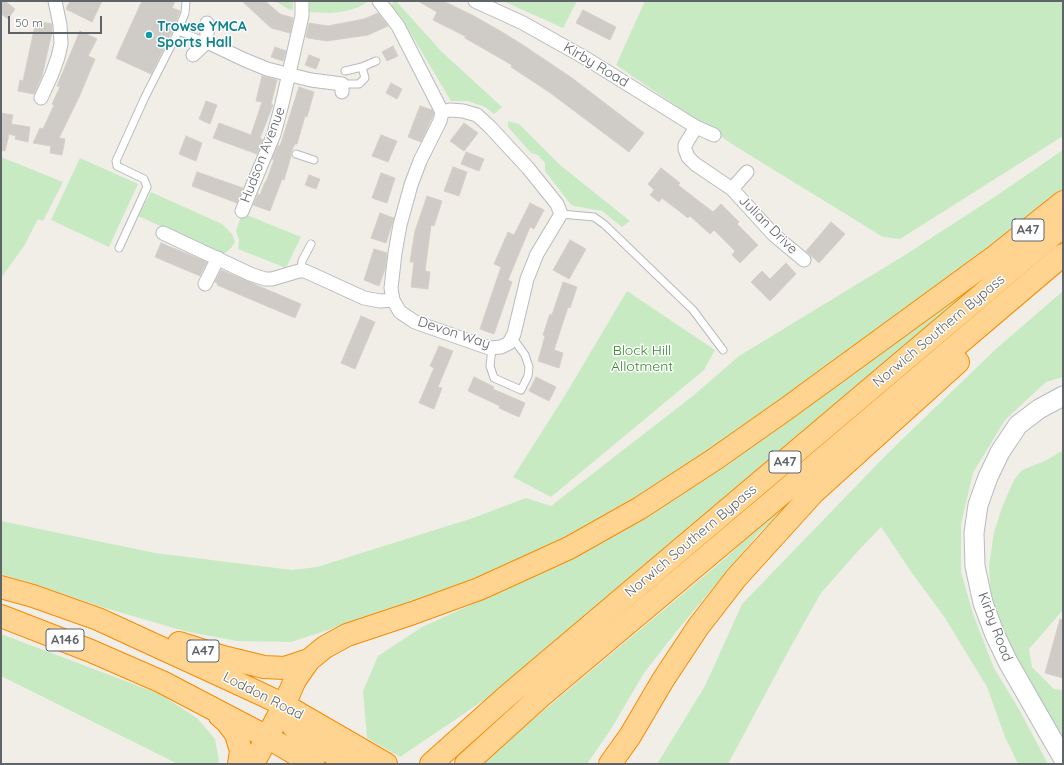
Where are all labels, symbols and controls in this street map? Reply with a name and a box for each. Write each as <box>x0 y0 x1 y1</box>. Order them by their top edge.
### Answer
scale bar <box>10 8 104 34</box>
text: 50 m <box>15 15 43 30</box>
place label: Trowse YMCA Sports Hall <box>157 19 247 52</box>
marker: Trowse YMCA Sports Hall <box>144 30 154 40</box>
street label: Kirby Road <box>560 39 632 91</box>
street label: Hudson Avenue <box>237 105 289 205</box>
street label: Julian Drive <box>735 192 801 258</box>
road number: A47 <box>1012 219 1044 241</box>
street label: Norwich Southern Bypass <box>870 271 1008 391</box>
street label: Devon Way <box>415 313 493 353</box>
park label: Block Hill Allotment <box>611 343 673 376</box>
road number: A47 <box>769 451 801 473</box>
street label: Norwich Southern Bypass <box>622 481 760 601</box>
street label: Kirby Road <box>974 590 1016 664</box>
road number: A146 <box>46 629 84 651</box>
road number: A47 <box>187 640 219 662</box>
street label: Loddon Road <box>220 669 306 723</box>

